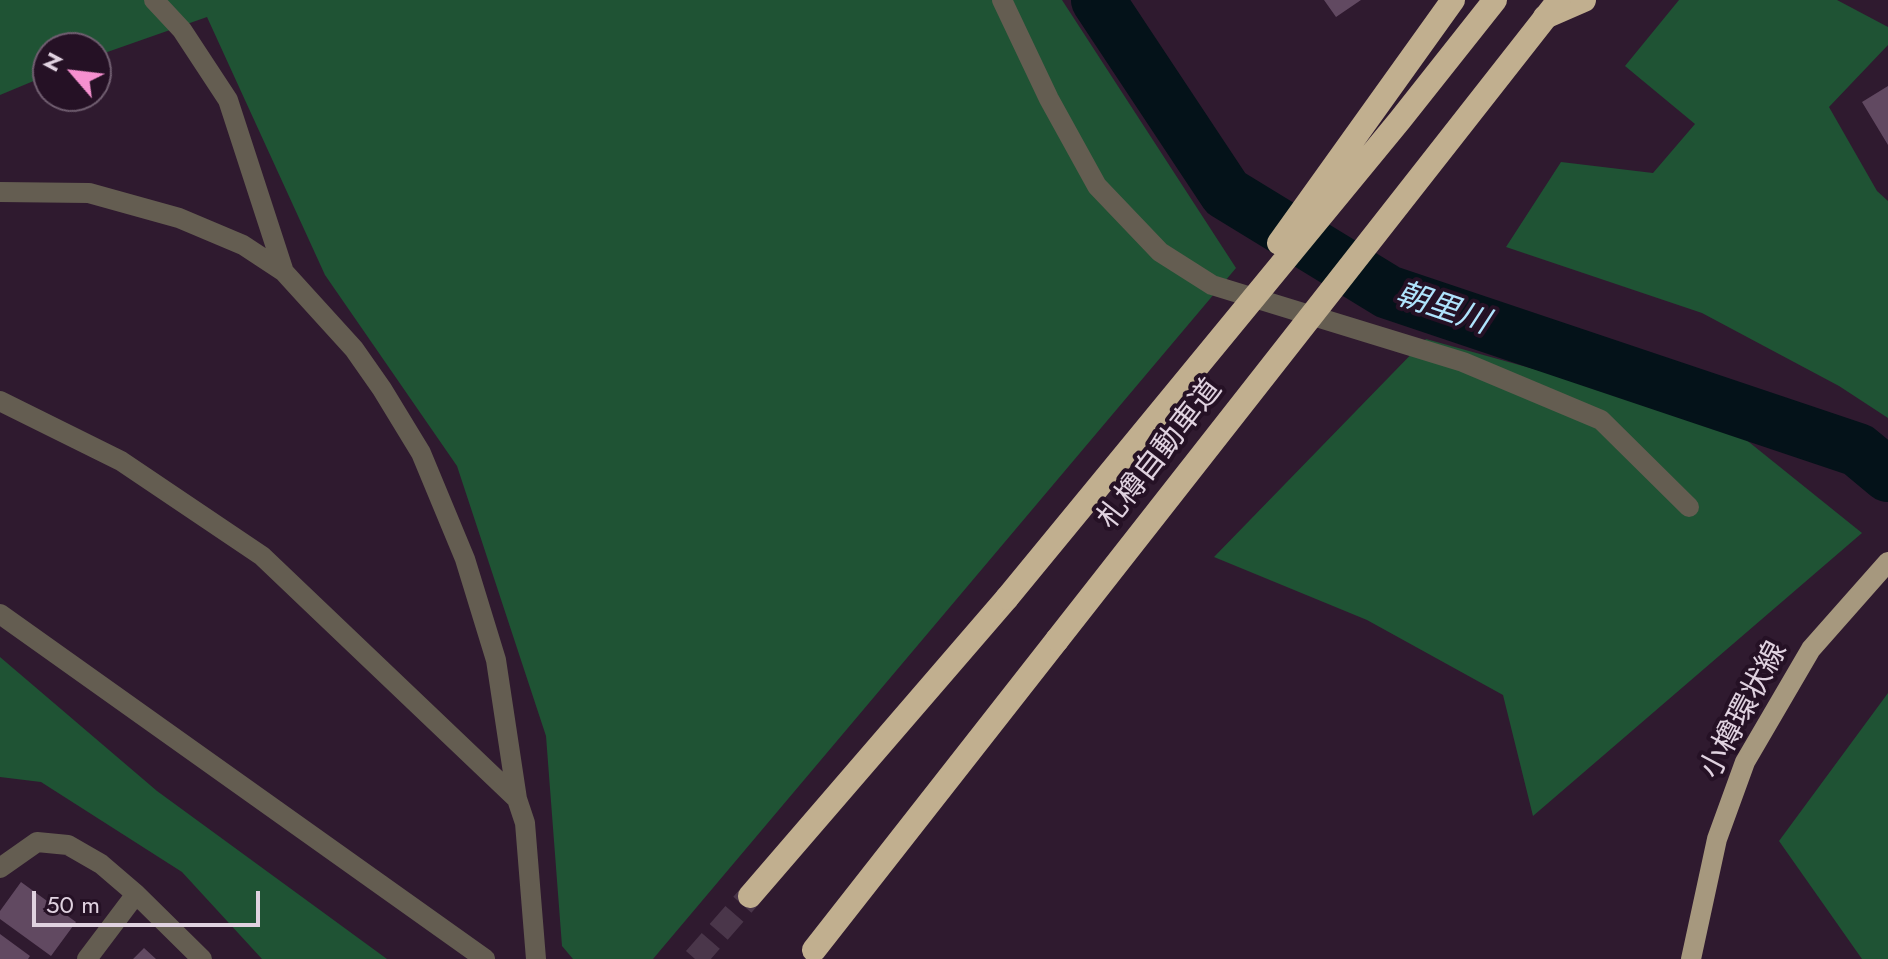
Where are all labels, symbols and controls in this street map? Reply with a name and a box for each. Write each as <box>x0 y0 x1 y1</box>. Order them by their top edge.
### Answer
north arrow <box>32 32 112 112</box>
text: N <box>34 46 71 77</box>
water label: 朝里川 <box>1390 276 1494 344</box>
street label: 札樽自動車道 <box>1091 373 1231 537</box>
street label: 小樽環状線 <box>1694 636 1796 786</box>
scale bar <box>36 875 264 925</box>
text: 50 m <box>46 887 100 922</box>

